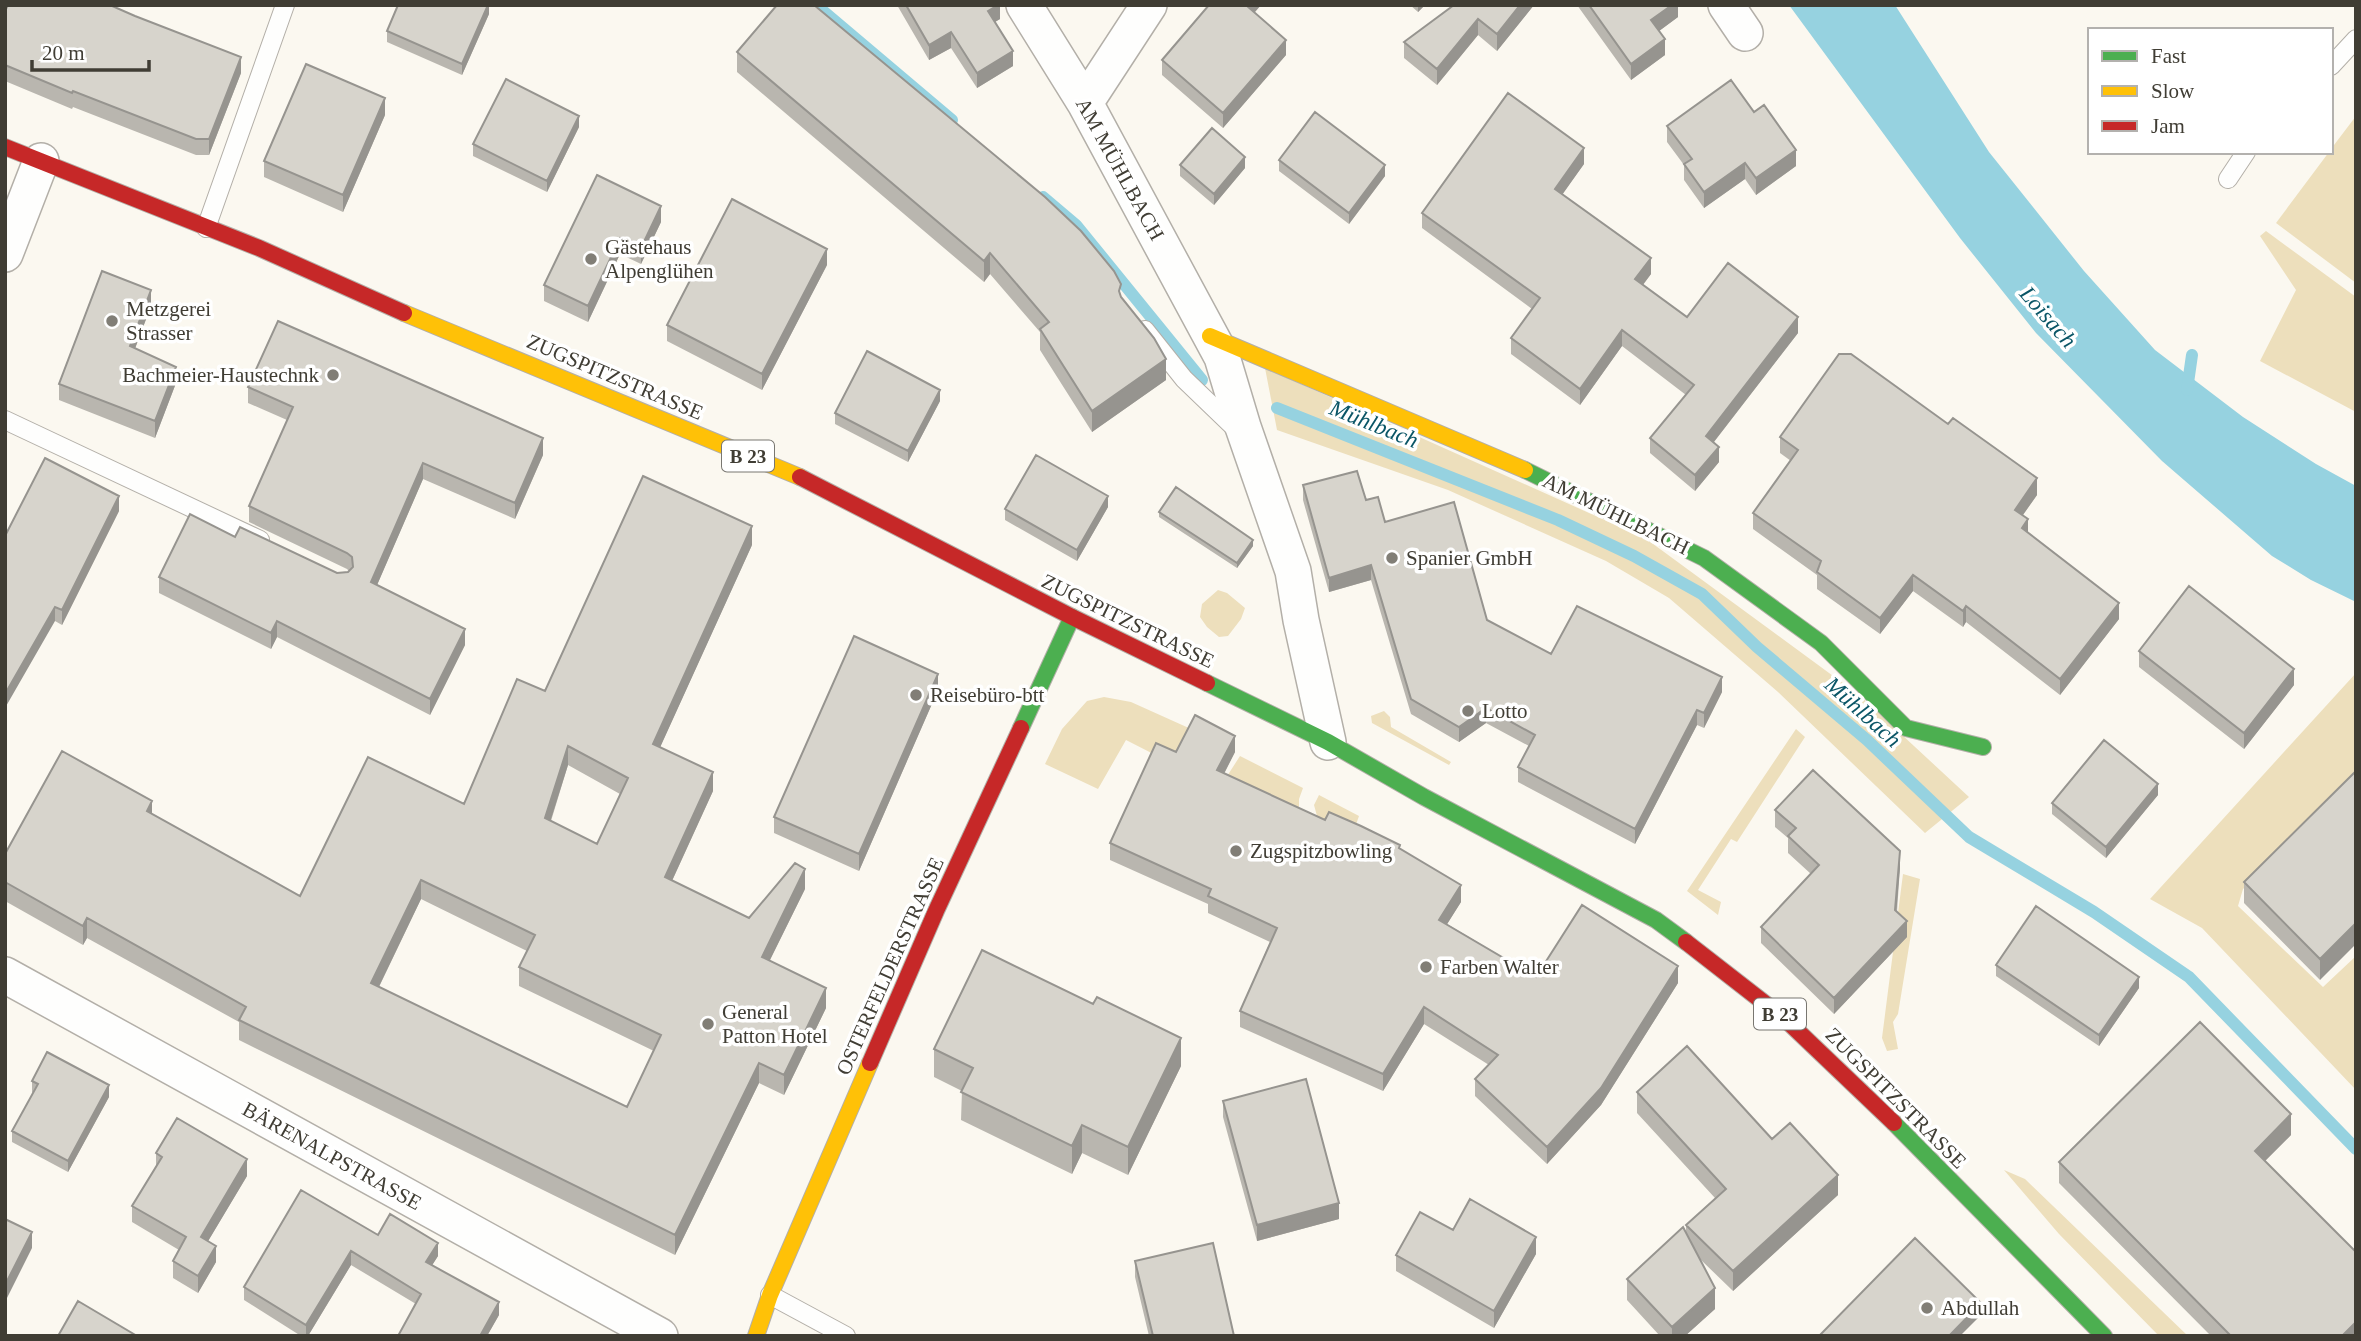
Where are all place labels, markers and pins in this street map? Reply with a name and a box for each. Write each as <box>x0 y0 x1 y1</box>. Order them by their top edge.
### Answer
place label: Gästehaus Alpenglühen <box>605 235 714 283</box>
marker: Gästehaus Alpenglühen <box>583 251 599 267</box>
place label: Metzgerei Strasser <box>126 297 211 345</box>
marker: Metzgerei Strasser <box>104 313 120 329</box>
place label: Bachmeier-Haustechnk <box>122 363 319 387</box>
marker: Bachmeier-Haustechnk <box>325 367 341 383</box>
place label: Spanier GmbH <box>1406 546 1533 570</box>
marker: Spanier GmbH <box>1384 550 1400 566</box>
place label: Reisebüro-btt <box>930 683 1044 707</box>
marker: Reisebüro-btt <box>908 687 924 703</box>
place label: Lotto <box>1482 699 1528 723</box>
marker: Lotto <box>1460 703 1476 719</box>
place label: Zugspitzbowling <box>1250 839 1393 863</box>
marker: Zugspitzbowling <box>1228 843 1244 859</box>
place label: Farben Walter <box>1440 955 1559 979</box>
marker: Farben Walter <box>1418 959 1434 975</box>
place label: General Patton Hotel <box>722 1000 828 1048</box>
marker: General Patton Hotel <box>700 1016 716 1032</box>
place label: Abdullah <box>1941 1296 2020 1320</box>
marker: Abdullah <box>1919 1300 1935 1316</box>

